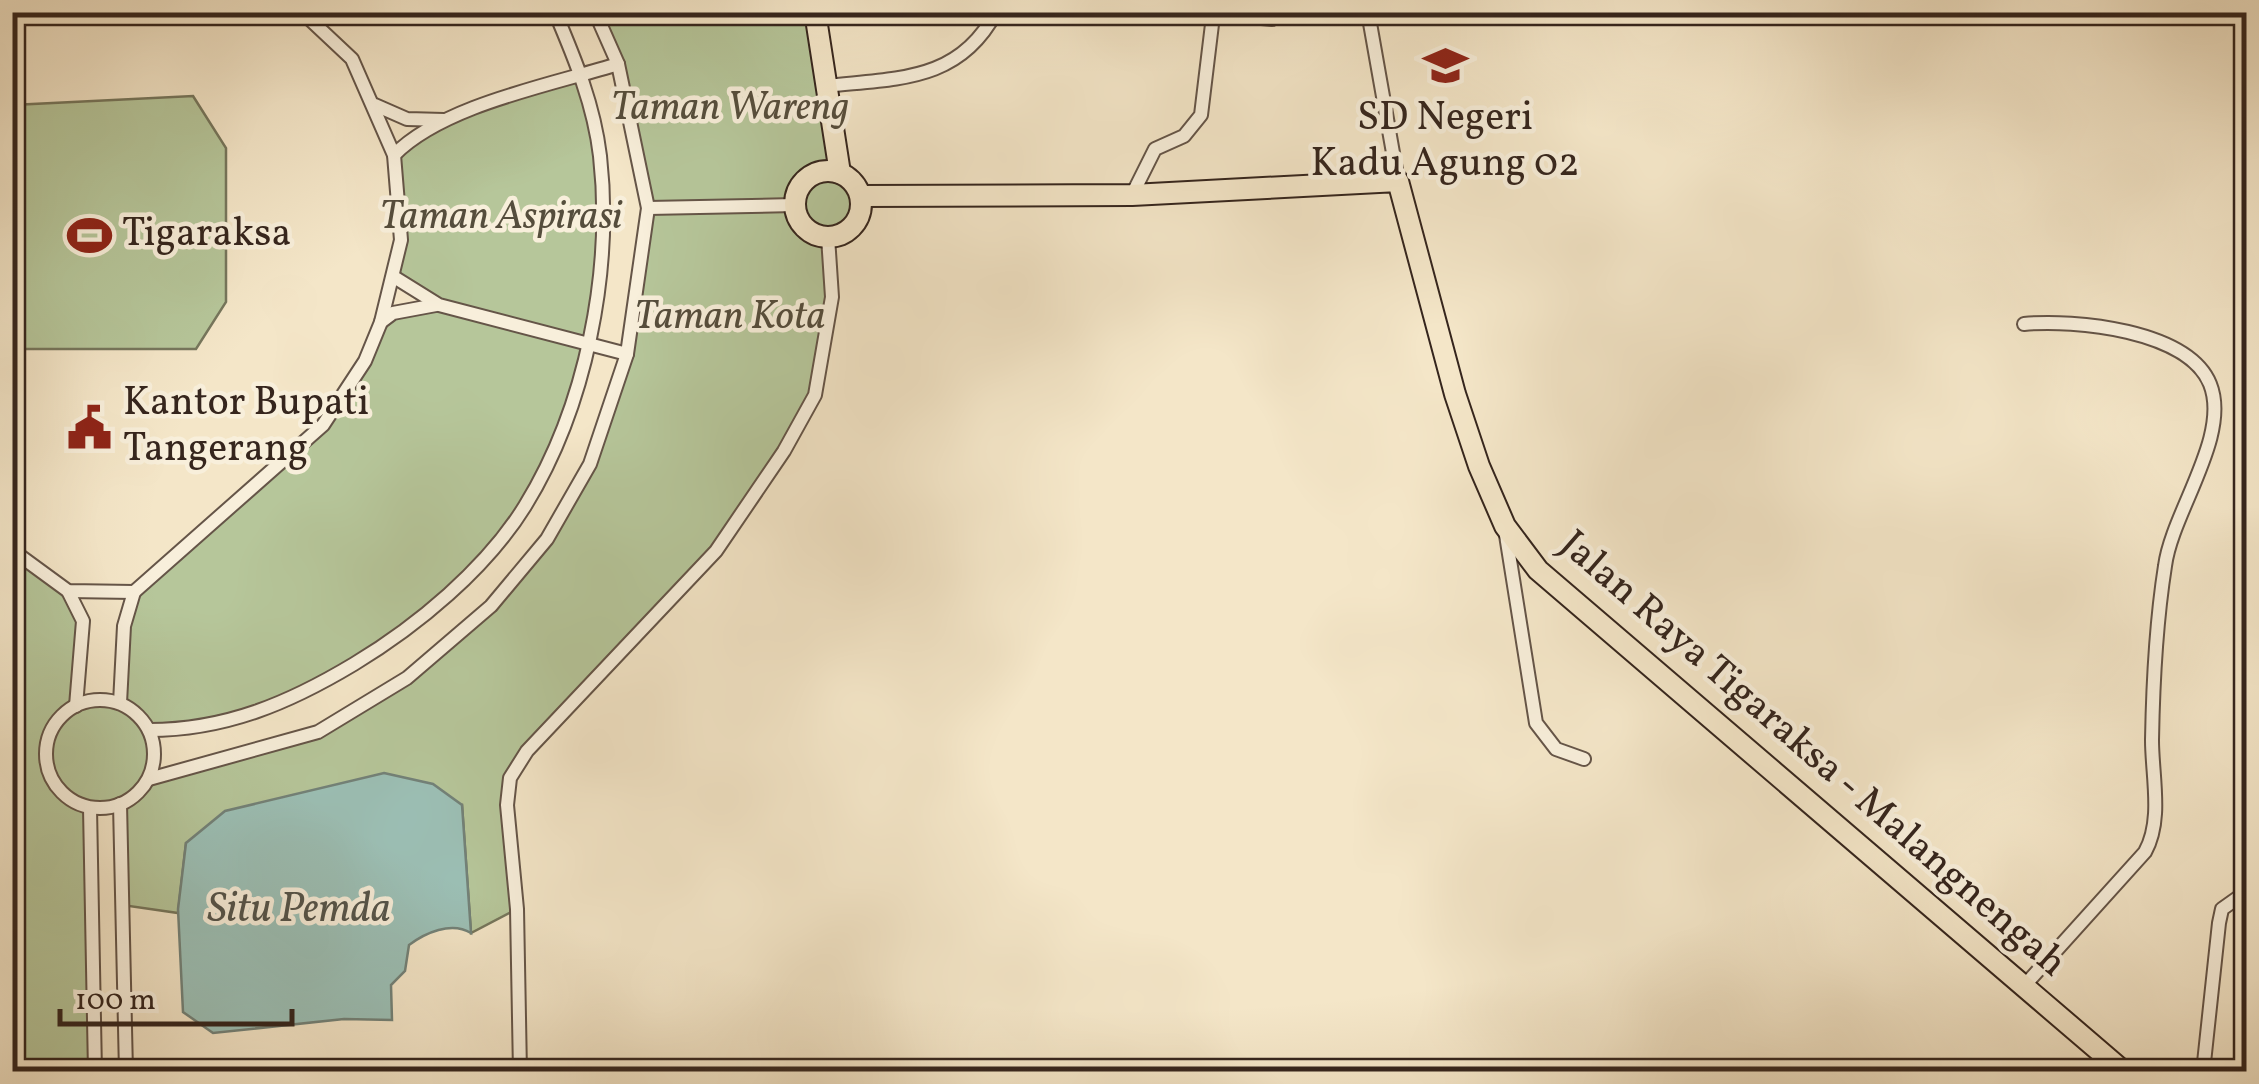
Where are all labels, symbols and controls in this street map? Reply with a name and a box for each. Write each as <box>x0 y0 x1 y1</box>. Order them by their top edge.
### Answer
school or university icon: SD Negeri Kadu Agung 02 <box>1421 42 1469 90</box>
park label: Taman Wareng <box>611 81 849 137</box>
place label: SD Negeri Kadu Agung 02 <box>1310 91 1580 193</box>
park label: Taman Aspirasi <box>380 190 623 246</box>
place label: Tigaraksa <box>122 207 291 263</box>
sports icon: Tigaraksa <box>65 211 113 259</box>
park label: Taman Kota <box>634 290 826 346</box>
place label: Kantor Bupati Tangerang <box>123 376 369 478</box>
public building icon: Kantor Bupati Tangerang <box>66 403 114 451</box>
street label: Jalan Raya Tigaraksa - Malangnengah <box>1546 519 2078 991</box>
water label: Situ Pemda <box>207 881 391 940</box>
scale bar <box>60 964 292 1026</box>
text: 100 m <box>75 980 156 1022</box>

